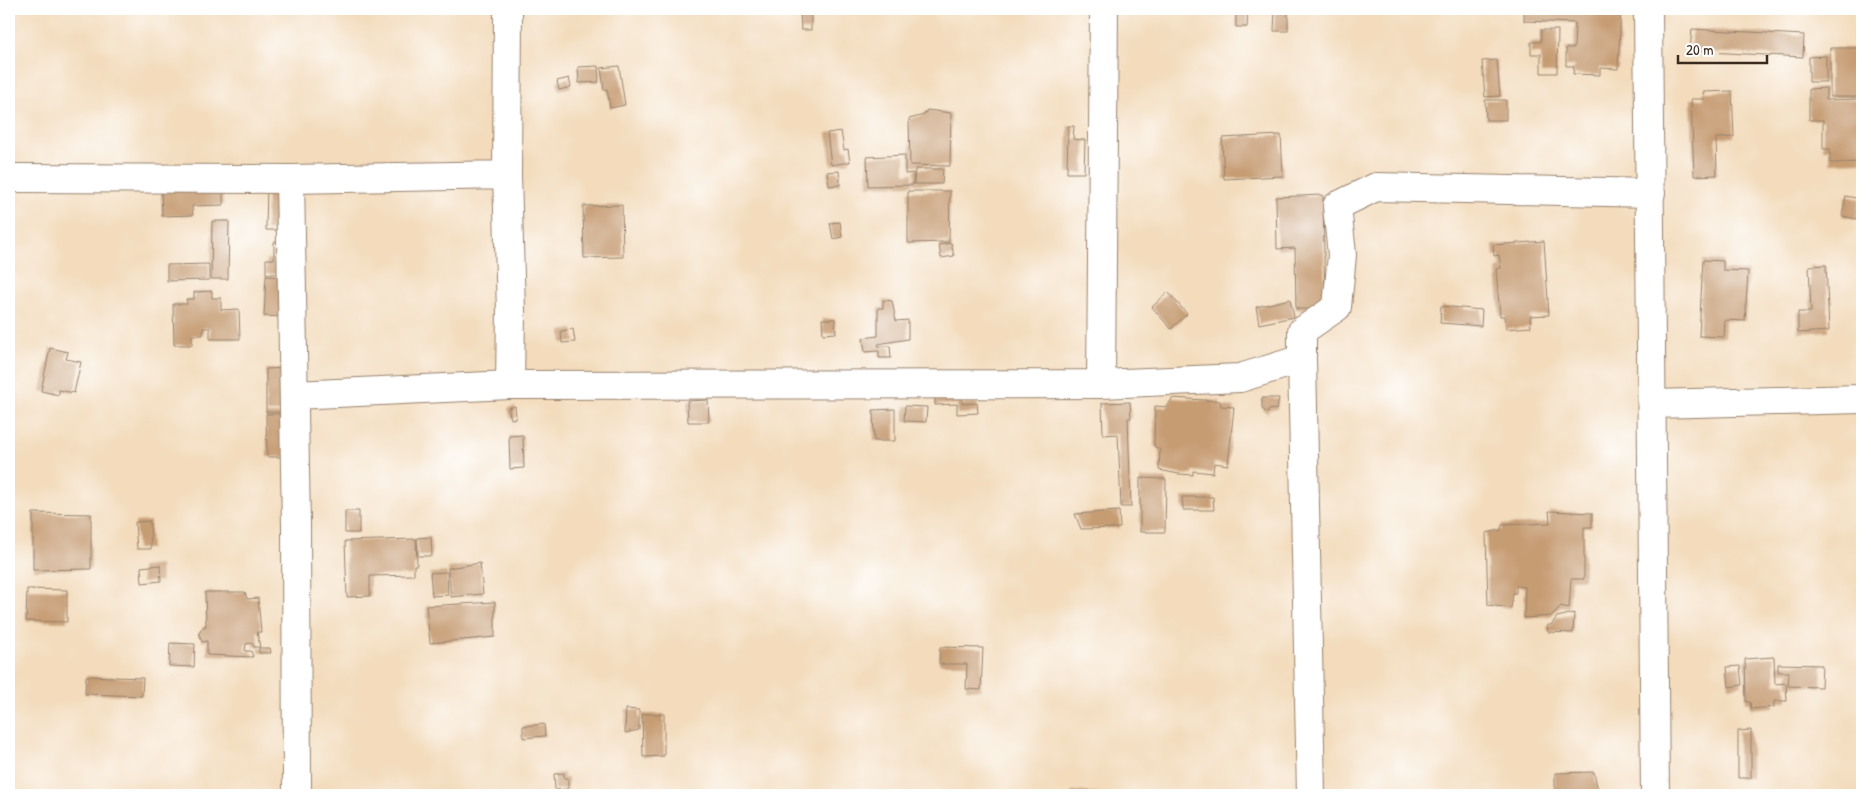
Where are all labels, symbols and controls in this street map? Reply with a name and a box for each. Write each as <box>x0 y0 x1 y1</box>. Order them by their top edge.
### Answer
scale bar <box>1678 32 1767 64</box>
text: 20 m <box>1686 39 1713 60</box>

